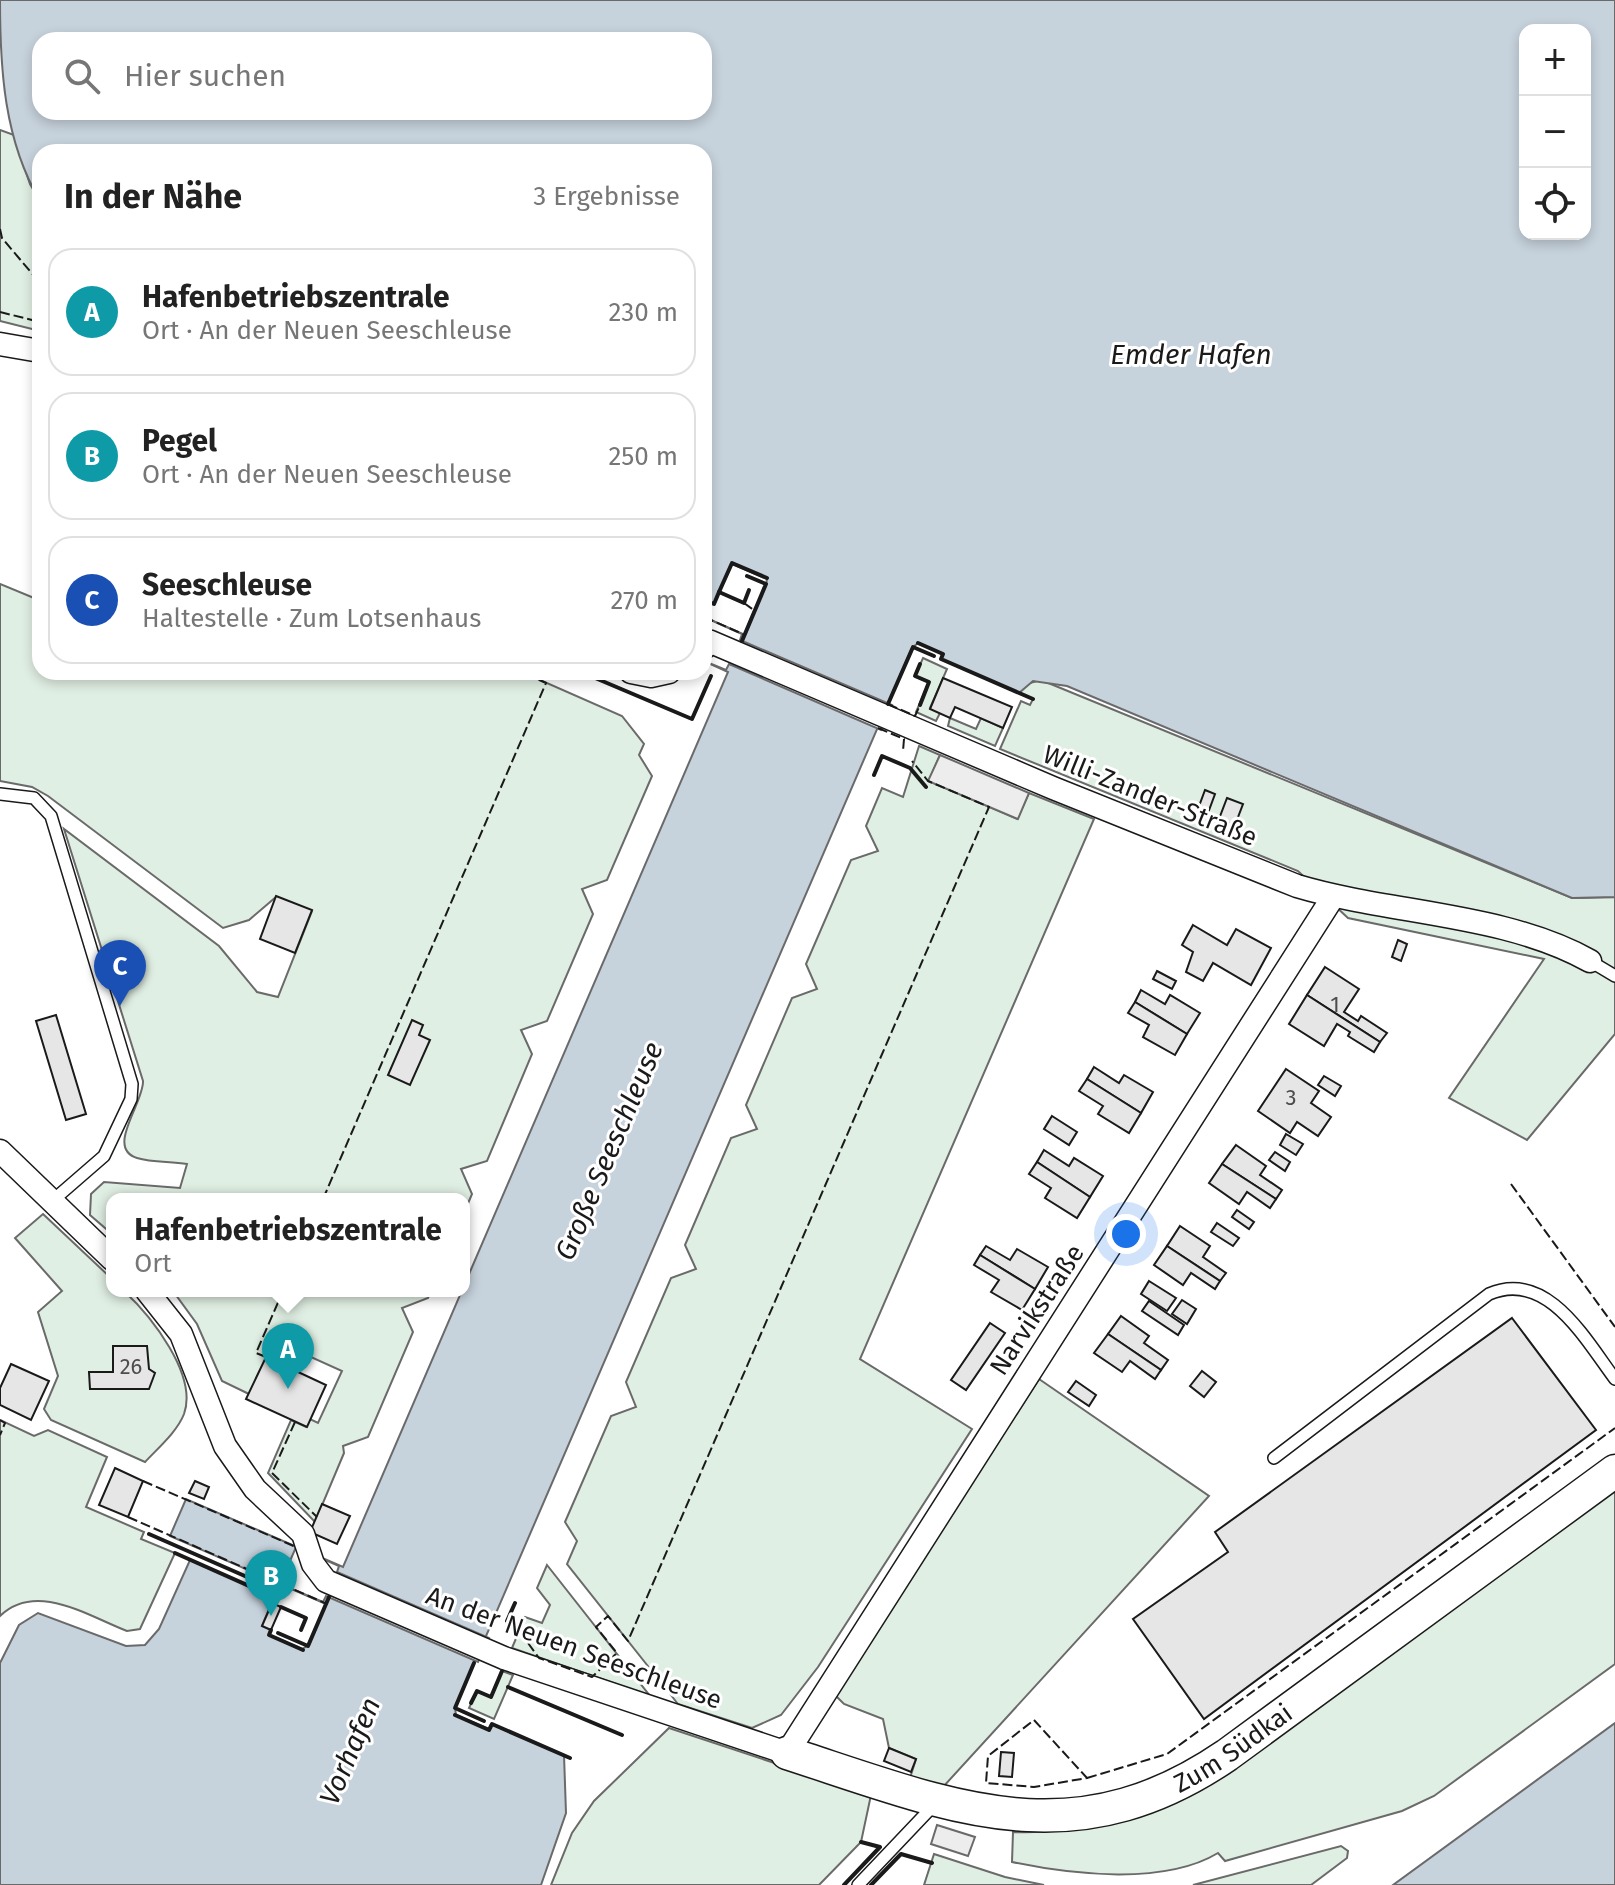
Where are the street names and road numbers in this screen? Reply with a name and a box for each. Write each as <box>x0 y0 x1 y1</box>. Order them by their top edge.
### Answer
street label: Willi-Zander-Straße <box>1038 739 1262 853</box>
street label: Narvikstraße <box>983 1239 1091 1381</box>
street label: An der Neuen Seeschleuse <box>422 1580 726 1716</box>
street label: Zum Südkai <box>1168 1697 1298 1799</box>

